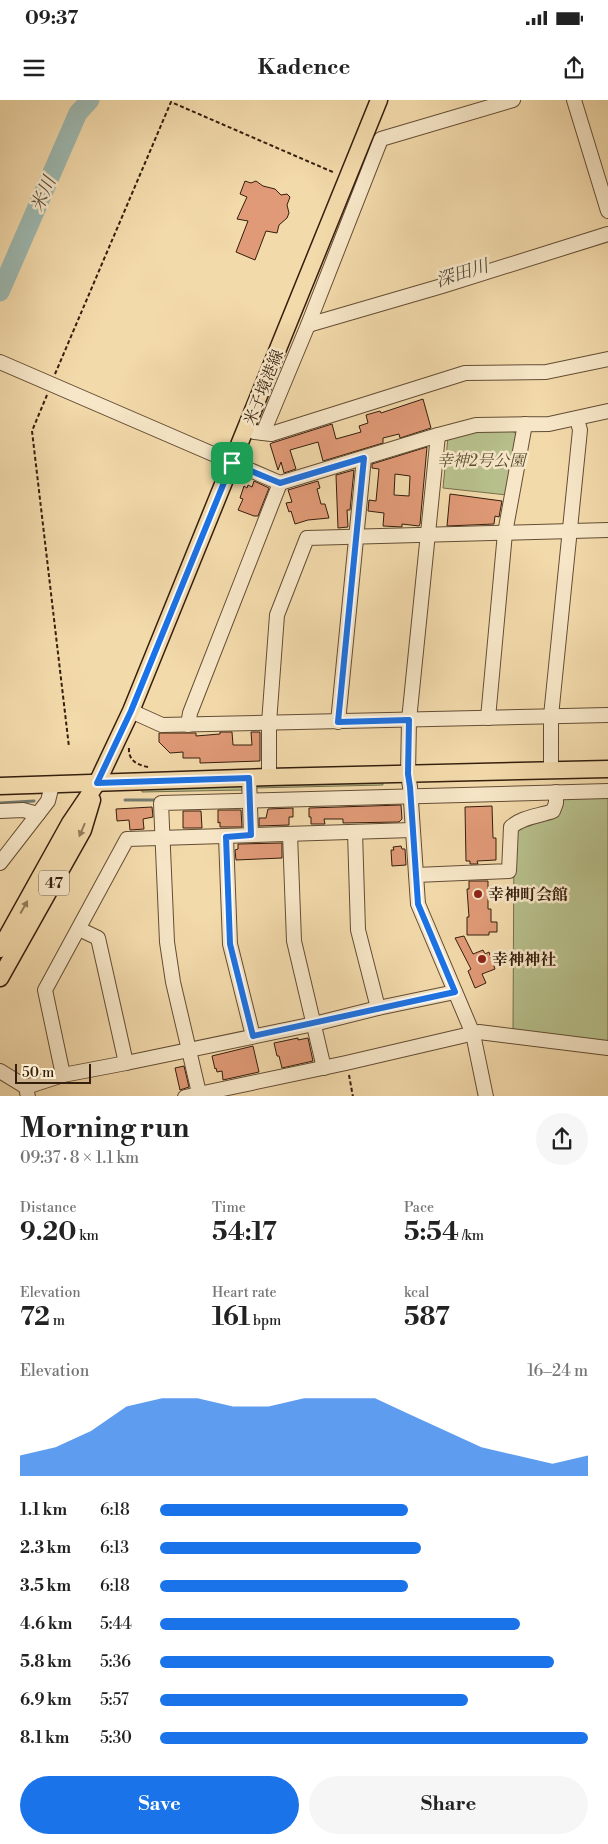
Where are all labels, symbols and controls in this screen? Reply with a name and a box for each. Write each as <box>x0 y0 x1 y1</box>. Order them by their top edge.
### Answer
text: 09:37 <box>25 6 78 30</box>
icon: menu <box>20 54 48 82</box>
text: Kadence <box>258 54 350 81</box>
icon: share <box>560 54 588 82</box>
water label: 米川 <box>26 171 62 215</box>
water label: 深田川 <box>433 254 493 292</box>
street label: 米子境港線 <box>240 347 288 428</box>
pin <box>211 442 253 484</box>
icon: arrive <box>218 449 246 477</box>
park label: 幸神2号公園 <box>437 451 528 471</box>
one-way arrow <box>78 823 86 838</box>
road number: 47 <box>39 870 69 896</box>
place label: 幸神町会館 <box>488 885 568 905</box>
marker: 幸神町会館 <box>472 888 484 900</box>
one-way arrow <box>19 900 28 913</box>
place label: 幸神神社 <box>492 950 556 970</box>
marker: 幸神神社 <box>476 953 488 965</box>
scale bar <box>15 1062 91 1085</box>
text: 50 m <box>22 1064 54 1082</box>
text: Morning run <box>20 1111 189 1146</box>
button: share <box>536 1113 588 1165</box>
text: 09:37 · 8 × 1.1 km <box>20 1148 139 1168</box>
text: Distance <box>20 1199 77 1217</box>
text: Time <box>212 1199 246 1217</box>
text: Pace <box>404 1199 434 1217</box>
text: 9.20 <box>20 1217 76 1248</box>
text: 54:17 <box>212 1217 277 1248</box>
text: 5:54 <box>404 1217 459 1248</box>
text: km <box>76 1227 99 1245</box>
text: /km <box>459 1227 484 1245</box>
text: Elevation <box>20 1284 81 1302</box>
text: Heart rate <box>212 1284 277 1302</box>
text: kcal <box>404 1284 429 1302</box>
text: 72 <box>20 1302 50 1333</box>
text: 161 <box>212 1302 250 1333</box>
text: 587 <box>404 1302 450 1333</box>
text: m <box>50 1312 65 1330</box>
text: bpm <box>250 1312 281 1330</box>
text: Elevation <box>20 1361 89 1381</box>
text: 16–24 m <box>527 1361 588 1381</box>
text: 1.1 km <box>20 1500 67 1520</box>
text: 6:18 <box>100 1500 130 1520</box>
text: 2.3 km <box>20 1538 71 1558</box>
text: 6:13 <box>100 1538 129 1558</box>
text: 3.5 km <box>20 1576 71 1596</box>
text: 6:18 <box>100 1576 130 1596</box>
text: 4.6 km <box>20 1614 72 1634</box>
text: 5:44 <box>100 1614 132 1634</box>
text: 5.8 km <box>20 1652 72 1672</box>
text: 5:36 <box>100 1652 131 1672</box>
text: 6.9 km <box>20 1690 72 1710</box>
text: 5:57 <box>100 1690 129 1710</box>
text: 8.1 km <box>20 1728 69 1748</box>
text: 5:30 <box>100 1728 132 1748</box>
button: Save <box>20 1776 299 1834</box>
button: Share <box>309 1776 588 1834</box>

